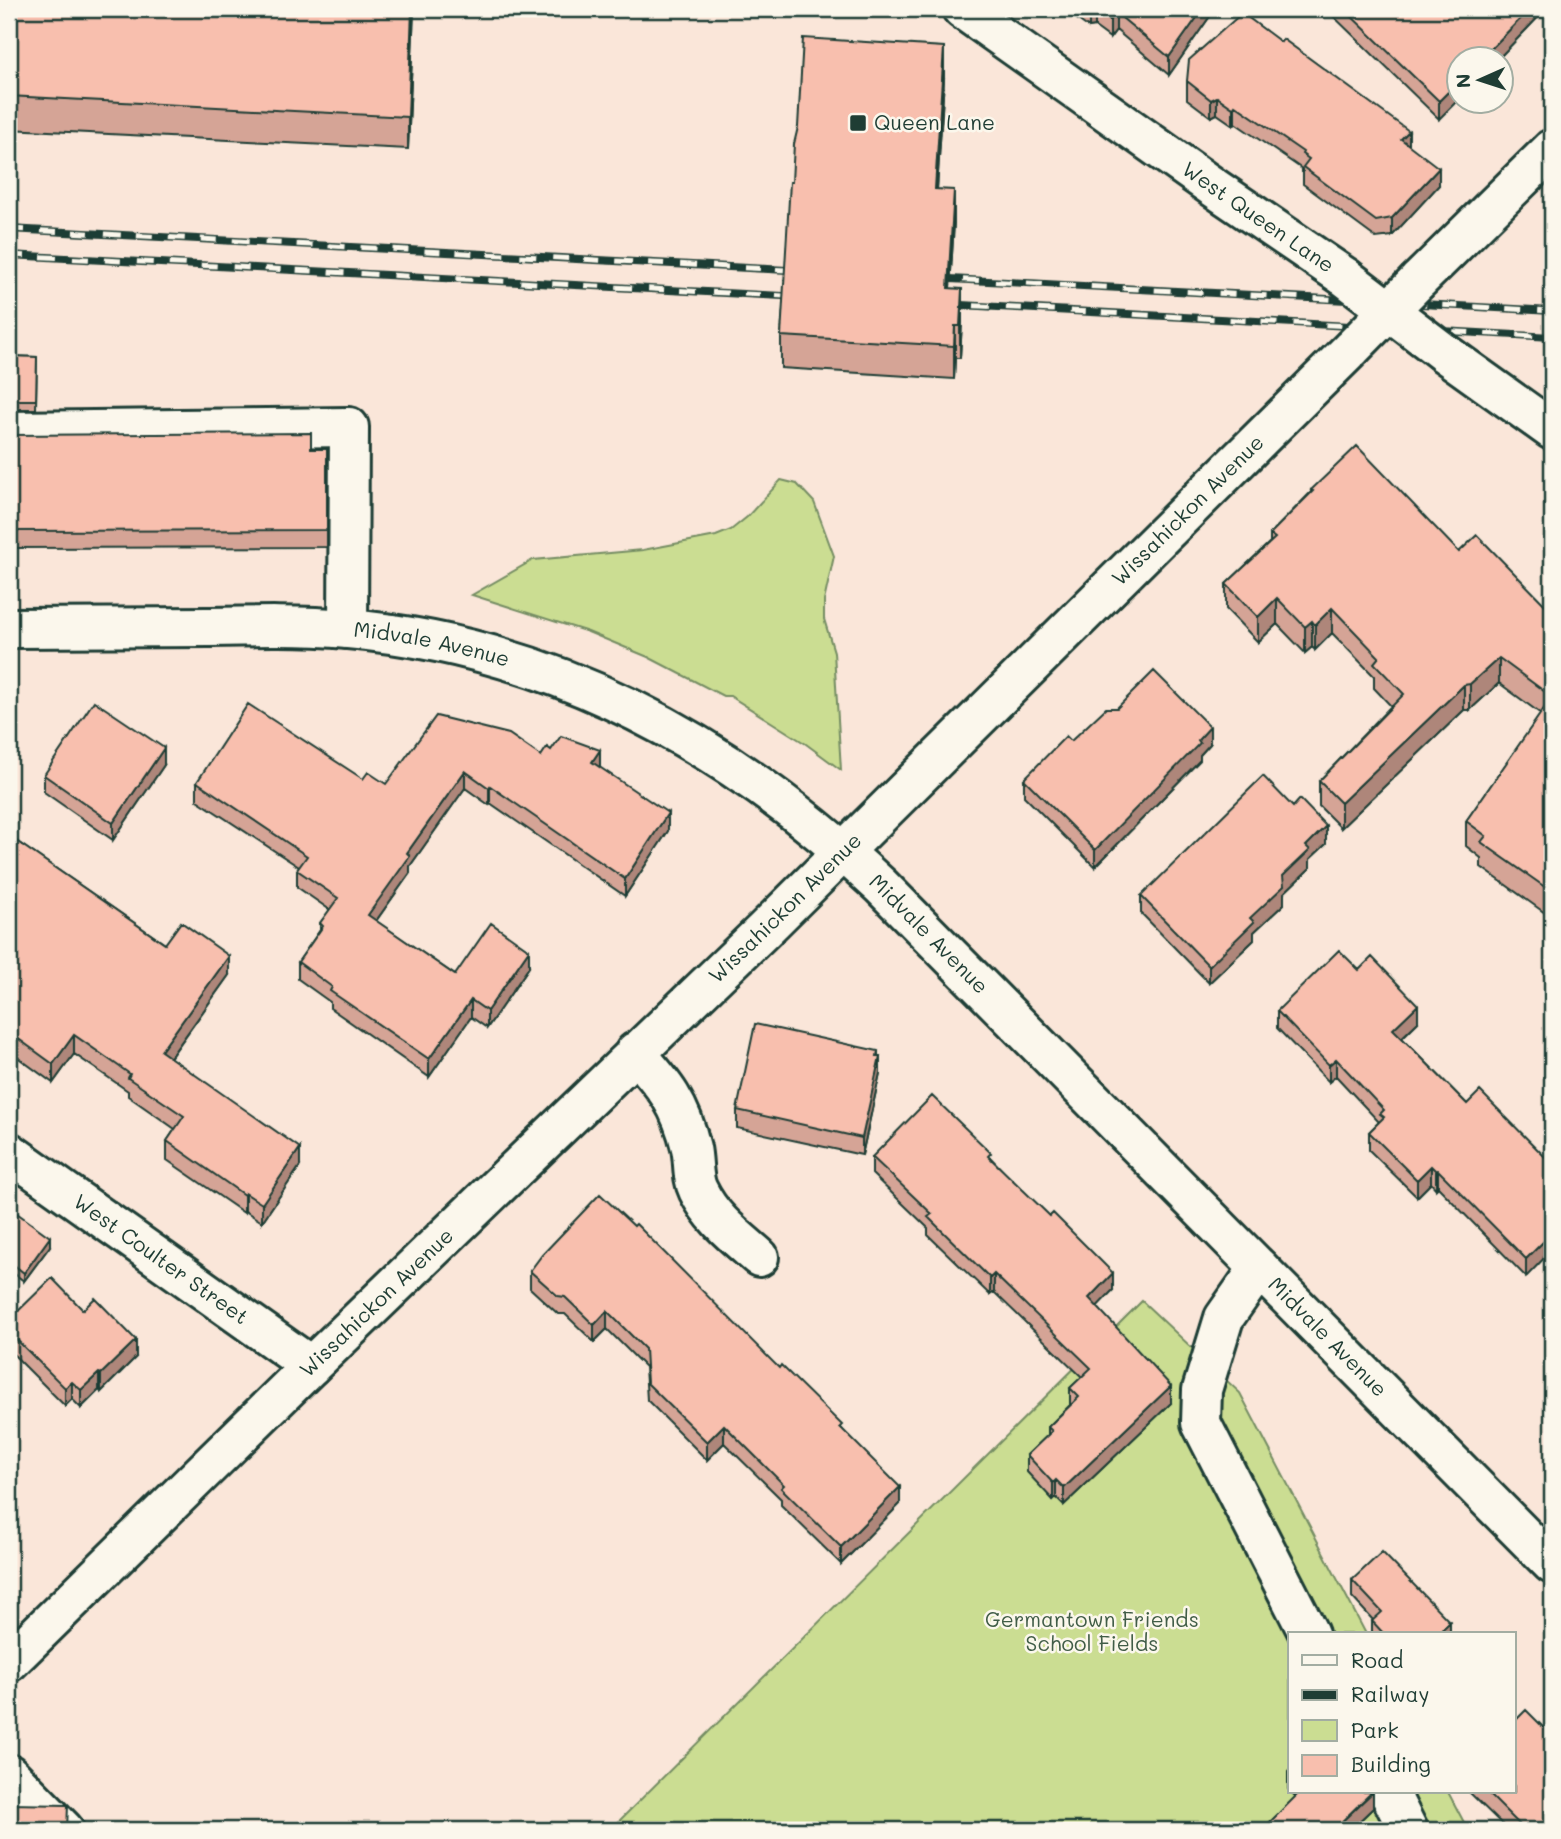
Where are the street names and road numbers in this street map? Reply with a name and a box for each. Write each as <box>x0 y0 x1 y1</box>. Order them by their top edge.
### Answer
street label: West Queen Lane <box>1177 154 1340 278</box>
street label: Wissahickon Avenue <box>1105 428 1269 591</box>
street label: Midvale Avenue <box>352 615 513 672</box>
street label: Wissahickon Avenue <box>702 826 866 988</box>
street label: Midvale Avenue <box>864 867 995 999</box>
street label: West Coulter Street <box>69 1187 254 1330</box>
street label: Wissahickon Avenue <box>293 1221 458 1382</box>
street label: Midvale Avenue <box>1263 1270 1394 1402</box>

